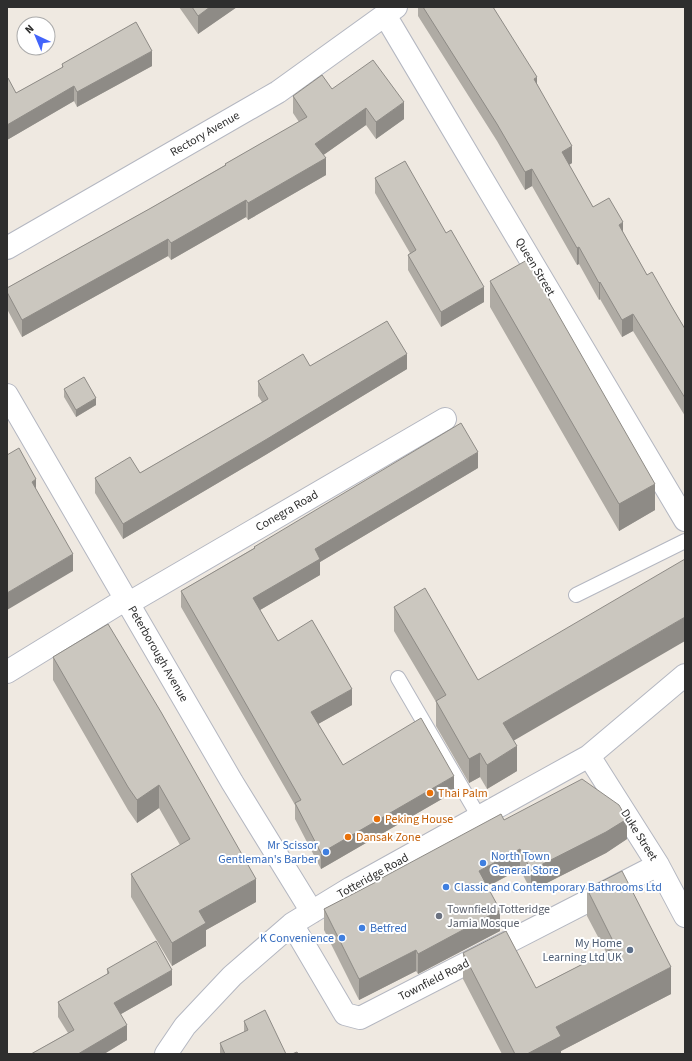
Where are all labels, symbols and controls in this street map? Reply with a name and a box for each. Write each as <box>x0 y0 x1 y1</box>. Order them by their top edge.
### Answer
north arrow <box>16 16 56 56</box>
text: N <box>22 21 37 37</box>
street label: Rectory Avenue <box>167 107 243 161</box>
street label: Queen Street <box>511 235 559 299</box>
street label: Conegra Road <box>252 486 322 536</box>
street label: Peterborough Avenue <box>124 603 193 705</box>
place label: Thai Palm <box>438 785 488 802</box>
marker: Thai Palm <box>425 788 435 798</box>
street label: Duke Street <box>616 806 662 864</box>
place label: Peking House <box>385 811 453 828</box>
marker: Peking House <box>372 814 382 824</box>
place label: Dansak Zone <box>356 829 421 846</box>
marker: Dansak Zone <box>343 832 353 842</box>
place label: Mr Scissor Gentleman's Barber <box>218 837 319 868</box>
marker: Mr Scissor Gentleman's Barber <box>321 847 331 857</box>
place label: North Town General Store <box>491 848 559 879</box>
street label: Totteridge Road <box>334 849 412 903</box>
marker: North Town General Store <box>478 858 488 868</box>
place label: Classic and Contemporary Bathrooms Ltd <box>454 879 662 896</box>
marker: Classic and Contemporary Bathrooms Ltd <box>441 882 451 892</box>
place label: Townfield Totteridge Jamia Mosque <box>447 901 550 932</box>
marker: Townfield Totteridge Jamia Mosque <box>434 911 444 921</box>
place label: Betfred <box>370 920 407 937</box>
marker: Betfred <box>357 923 367 933</box>
place label: K Convenience <box>260 930 334 947</box>
marker: K Convenience <box>337 933 347 943</box>
place label: My Home Learning Ltd UK <box>543 935 622 966</box>
marker: My Home Learning Ltd UK <box>625 945 635 955</box>
street label: Townfield Road <box>396 955 472 1005</box>

